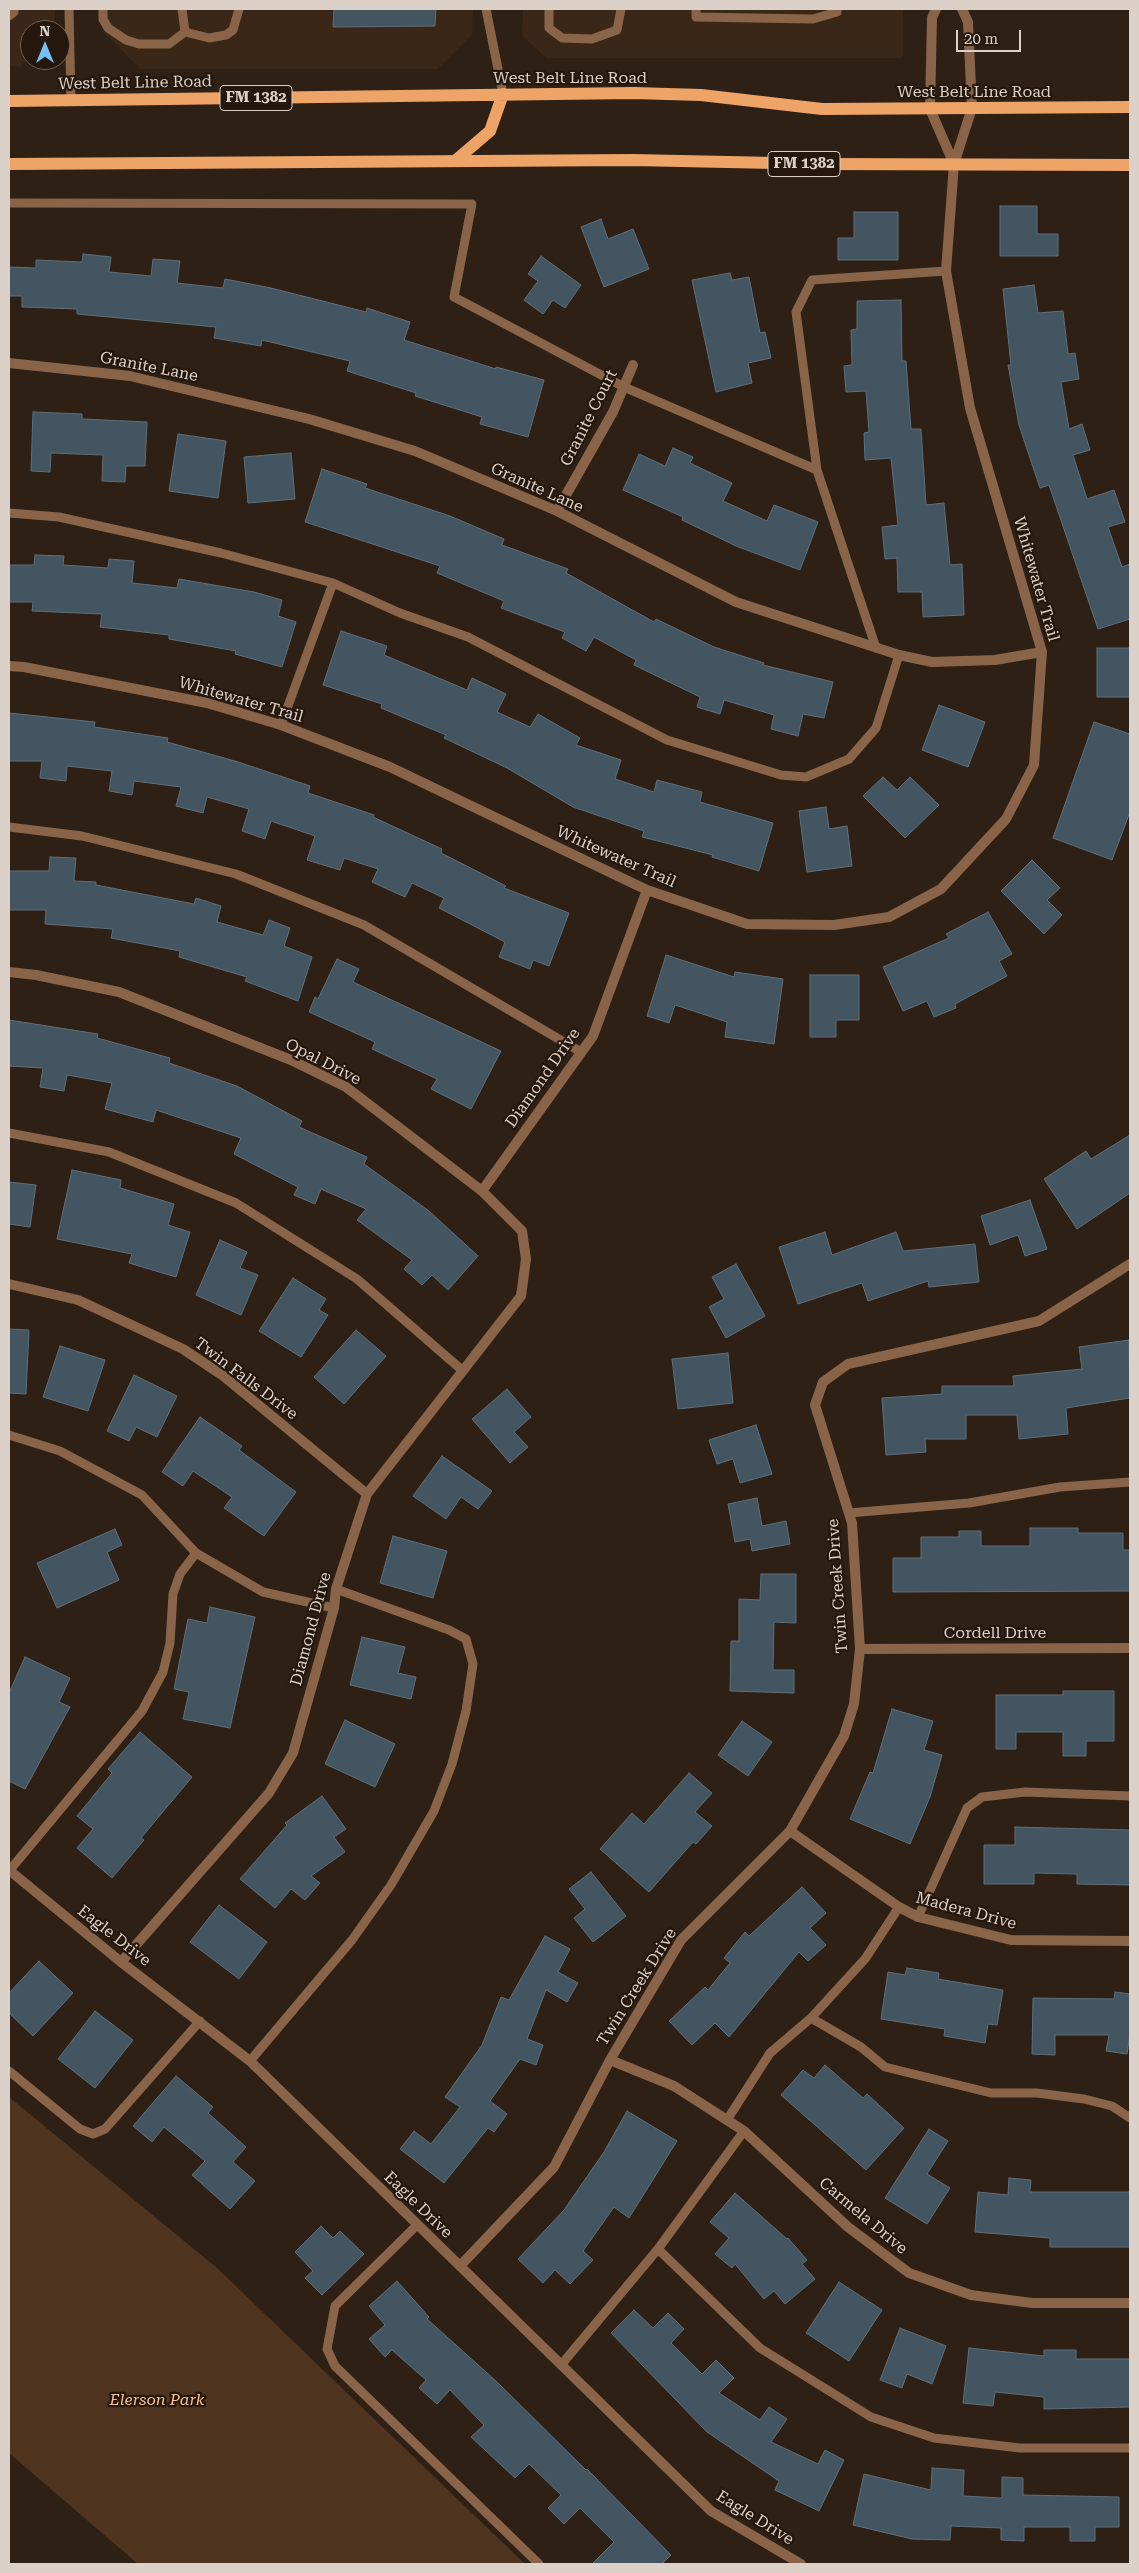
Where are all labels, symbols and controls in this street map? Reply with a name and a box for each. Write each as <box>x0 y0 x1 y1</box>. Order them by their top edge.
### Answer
north arrow <box>20 20 70 70</box>
scale bar <box>959 20 1024 52</box>
text: N <box>40 23 50 39</box>
text: 20 m <box>964 30 998 48</box>
street label: West Belt Line Road <box>493 68 647 88</box>
street label: West Belt Line Road <box>58 72 212 94</box>
street label: West Belt Line Road <box>897 82 1051 102</box>
road number: FM 1382 <box>220 86 292 110</box>
road number: FM 1382 <box>768 152 840 176</box>
street label: Granite Lane <box>98 348 200 386</box>
street label: Granite Court <box>556 366 622 470</box>
street label: Granite Lane <box>488 459 586 517</box>
street label: Whitewater Trail <box>1009 514 1063 644</box>
street label: Whitewater Trail <box>176 673 306 727</box>
street label: Whitewater Trail <box>553 822 679 892</box>
street label: Diamond Drive <box>502 1025 584 1131</box>
street label: Opal Drive <box>282 1035 364 1089</box>
street label: Twin Falls Drive <box>191 1334 301 1424</box>
street label: Twin Creek Drive <box>824 1518 852 1654</box>
street label: Diamond Drive <box>287 1570 335 1688</box>
street label: Cordell Drive <box>944 1623 1046 1643</box>
street label: Madera Drive <box>914 1888 1018 1934</box>
street label: Eagle Drive <box>74 1901 154 1971</box>
street label: Twin Creek Drive <box>593 1925 681 2049</box>
street label: Eagle Drive <box>380 2168 456 2242</box>
street label: Carmela Drive <box>815 2173 911 2259</box>
park label: Elerson Park <box>110 2390 204 2410</box>
street label: Eagle Drive <box>713 2487 797 2549</box>

